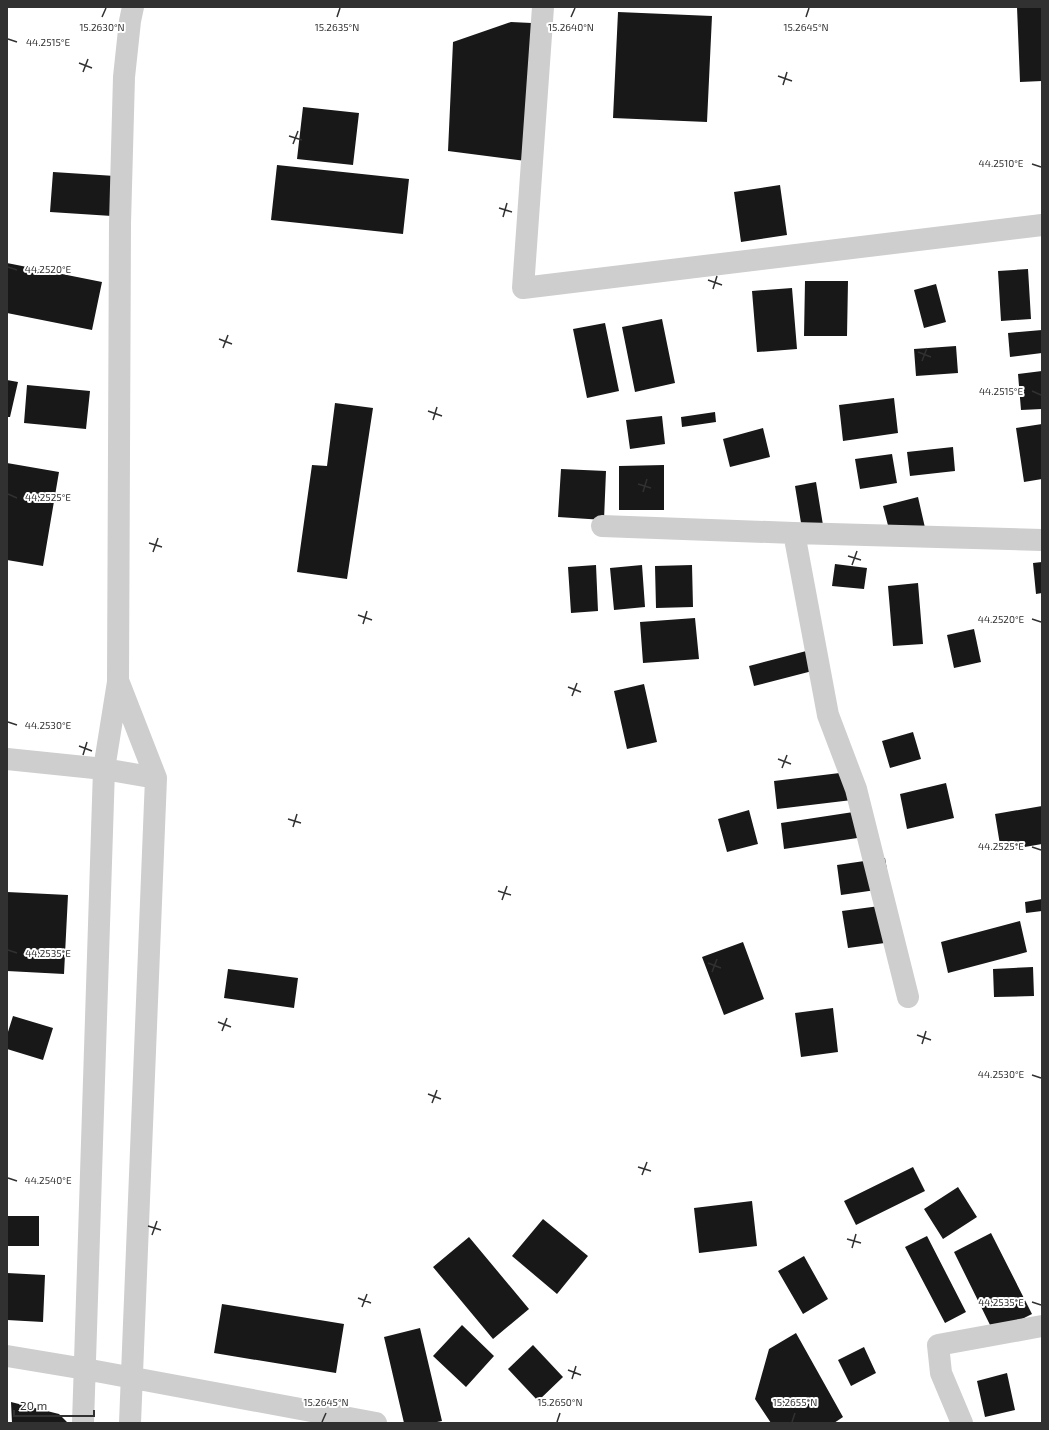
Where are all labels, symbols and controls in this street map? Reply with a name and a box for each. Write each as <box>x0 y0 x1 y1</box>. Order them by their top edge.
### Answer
text: 15.2630°N <box>79 21 125 33</box>
text: 15.2635°N <box>315 21 359 33</box>
text: 15.2640°N <box>548 21 594 33</box>
text: 15.2645°N <box>783 21 829 33</box>
text: 44.2515°E <box>26 36 70 48</box>
text: 44.2510°E <box>979 157 1024 169</box>
text: 44.2520°E <box>25 263 72 275</box>
text: 44.2515°E <box>979 385 1023 397</box>
text: 44.2525°E <box>25 491 71 503</box>
text: 44.2520°E <box>978 613 1025 625</box>
text: 44.2530°E <box>25 719 72 731</box>
text: 44.2525°E <box>978 840 1024 852</box>
text: 44.2535°E <box>25 947 71 959</box>
text: 44.2530°E <box>978 1068 1025 1080</box>
text: 44.2540°E <box>25 1174 72 1186</box>
text: 44.2535°E <box>978 1296 1024 1308</box>
scale bar <box>14 1392 94 1418</box>
text: 15.2645°N <box>303 1396 349 1408</box>
text: 15.2650°N <box>537 1396 583 1408</box>
text: 15.2655°N <box>773 1396 817 1408</box>
text: 20 m <box>20 1398 47 1412</box>

